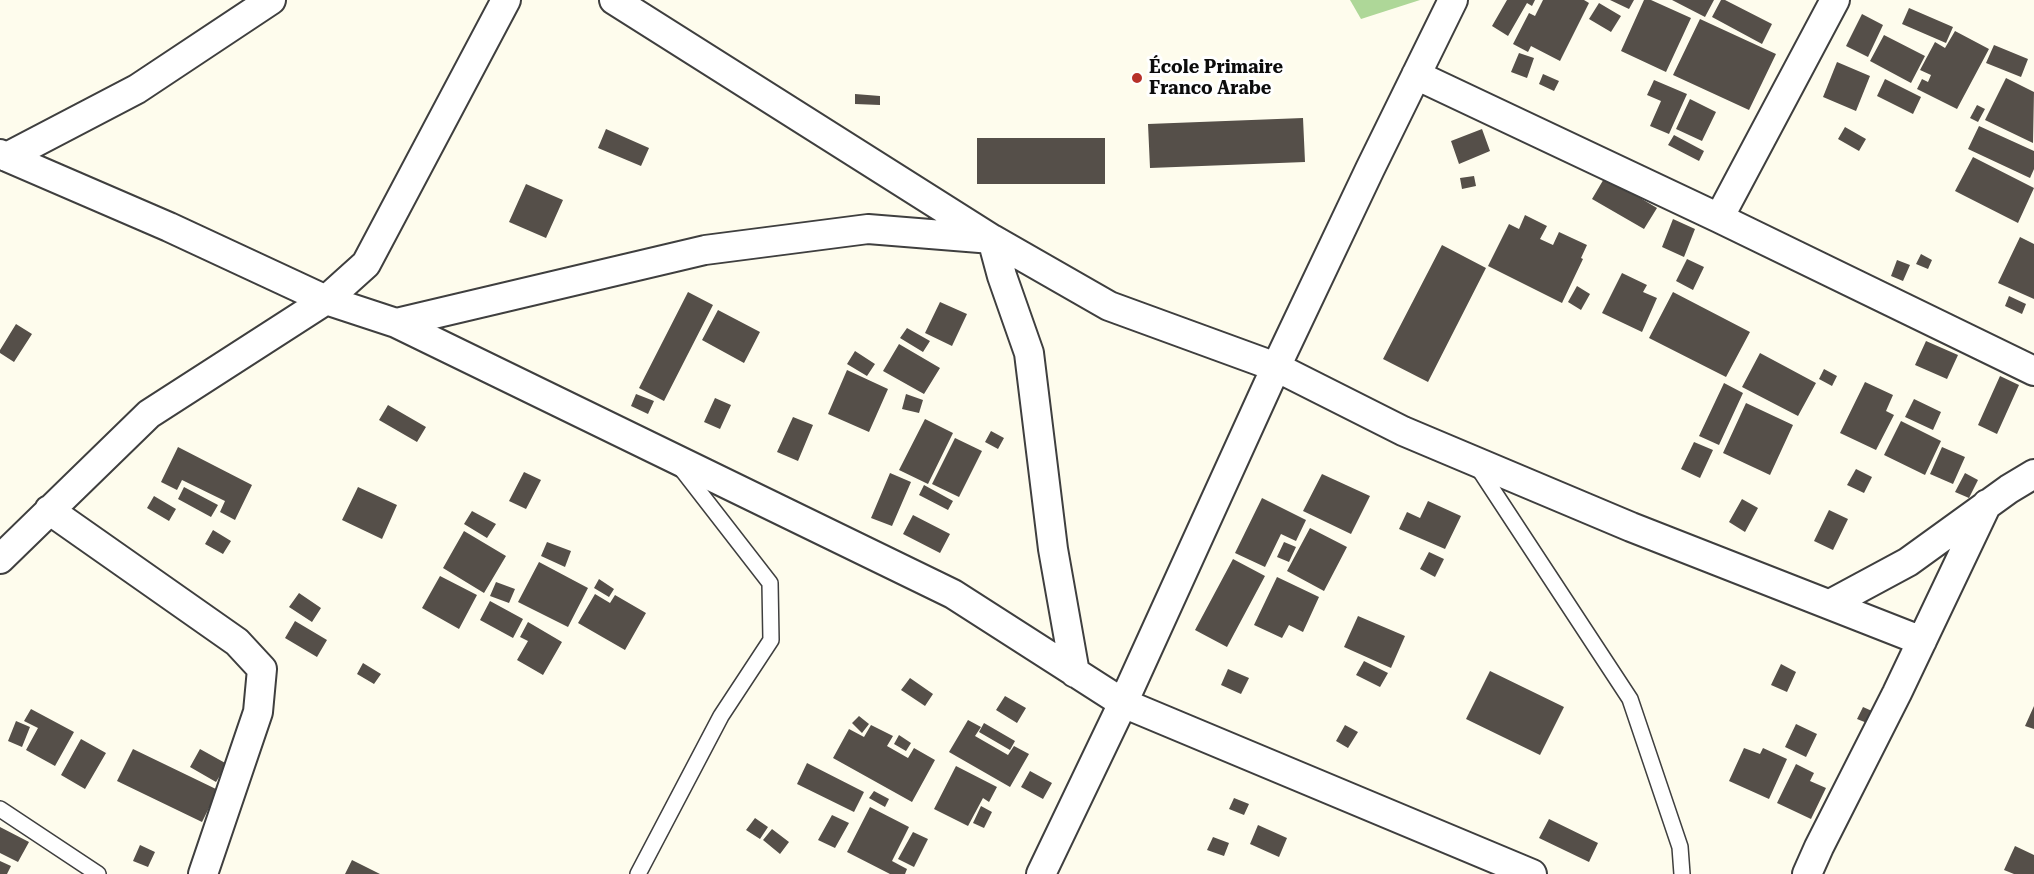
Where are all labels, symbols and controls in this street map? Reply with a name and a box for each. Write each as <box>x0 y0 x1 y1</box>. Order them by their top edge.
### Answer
place label: École Primaire Franco Arabe <box>1149 57 1283 100</box>
marker: École Primaire Franco Arabe <box>1130 71 1144 85</box>

